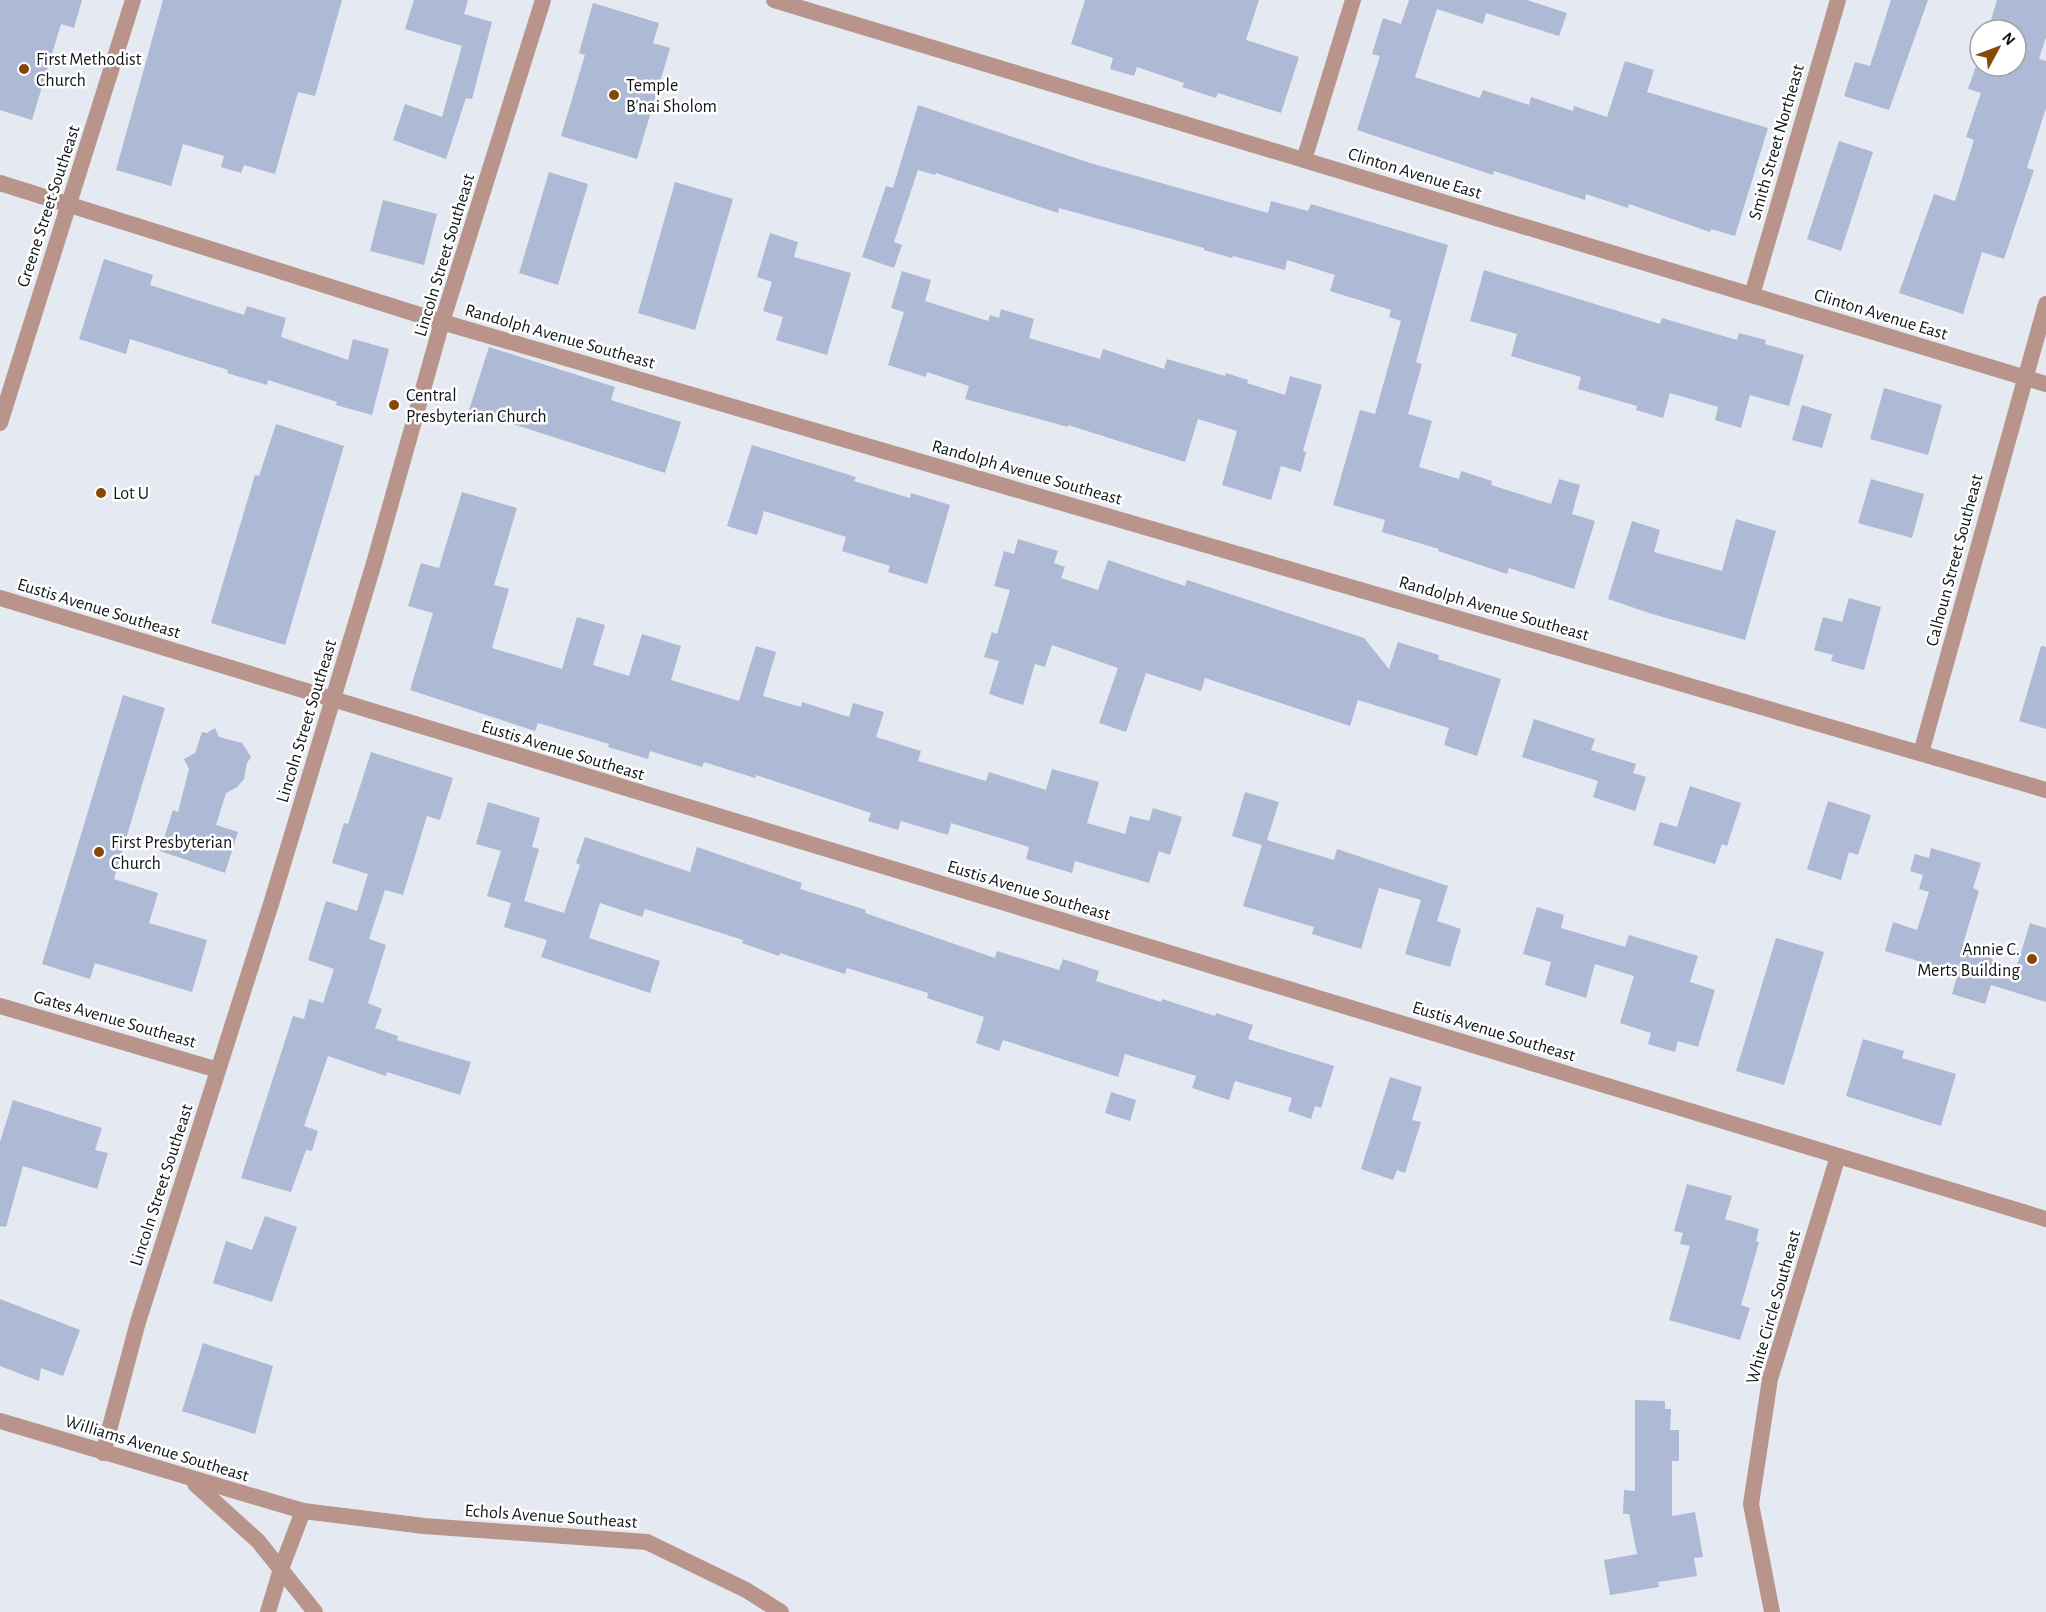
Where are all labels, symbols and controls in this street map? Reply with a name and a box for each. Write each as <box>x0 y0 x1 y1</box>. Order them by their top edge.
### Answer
north arrow <box>1968 18 2028 78</box>
text: N <box>1999 29 2018 48</box>
place label: First Methodist Church <box>36 51 142 90</box>
marker: First Methodist Church <box>17 62 31 76</box>
street label: Smith Street Northeast <box>1746 62 1808 222</box>
place label: Temple B'nai Sholom <box>626 77 717 116</box>
marker: Temple B'nai Sholom <box>607 88 621 102</box>
street label: Greene Street Southeast <box>14 123 84 289</box>
street label: Clinton Avenue East <box>1346 145 1484 203</box>
street label: Lincoln Street Southeast <box>412 172 478 339</box>
street label: Clinton Avenue East <box>1812 286 1950 344</box>
street label: Randolph Avenue Southeast <box>463 301 657 373</box>
place label: Central Presbyterian Church <box>406 387 547 426</box>
marker: Central Presbyterian Church <box>387 398 401 412</box>
street label: Randolph Avenue Southeast <box>930 437 1124 509</box>
street label: Calhoun Street Southeast <box>1923 472 1987 648</box>
place label: Lot U <box>113 485 149 503</box>
marker: Lot U <box>94 486 108 500</box>
street label: Randolph Avenue Southeast <box>1397 573 1591 645</box>
street label: Eustis Avenue Southeast <box>15 576 183 642</box>
street label: Lincoln Street Southeast <box>274 638 340 805</box>
street label: Eustis Avenue Southeast <box>479 718 647 784</box>
place label: First Presbyterian Church <box>111 834 232 873</box>
marker: First Presbyterian Church <box>92 845 106 859</box>
street label: Eustis Avenue Southeast <box>945 858 1113 924</box>
place label: Annie C. Merts Building <box>1917 941 2020 980</box>
marker: Annie C. Merts Building <box>2025 952 2039 966</box>
street label: Gates Avenue Southeast <box>31 988 198 1052</box>
street label: Eustis Avenue Southeast <box>1410 999 1578 1065</box>
street label: Lincoln Street Southeast <box>127 1102 197 1269</box>
street label: White Circle Southeast <box>1743 1228 1805 1386</box>
street label: Williams Avenue Southeast <box>62 1412 251 1486</box>
street label: Echols Avenue Southeast <box>464 1502 638 1532</box>

